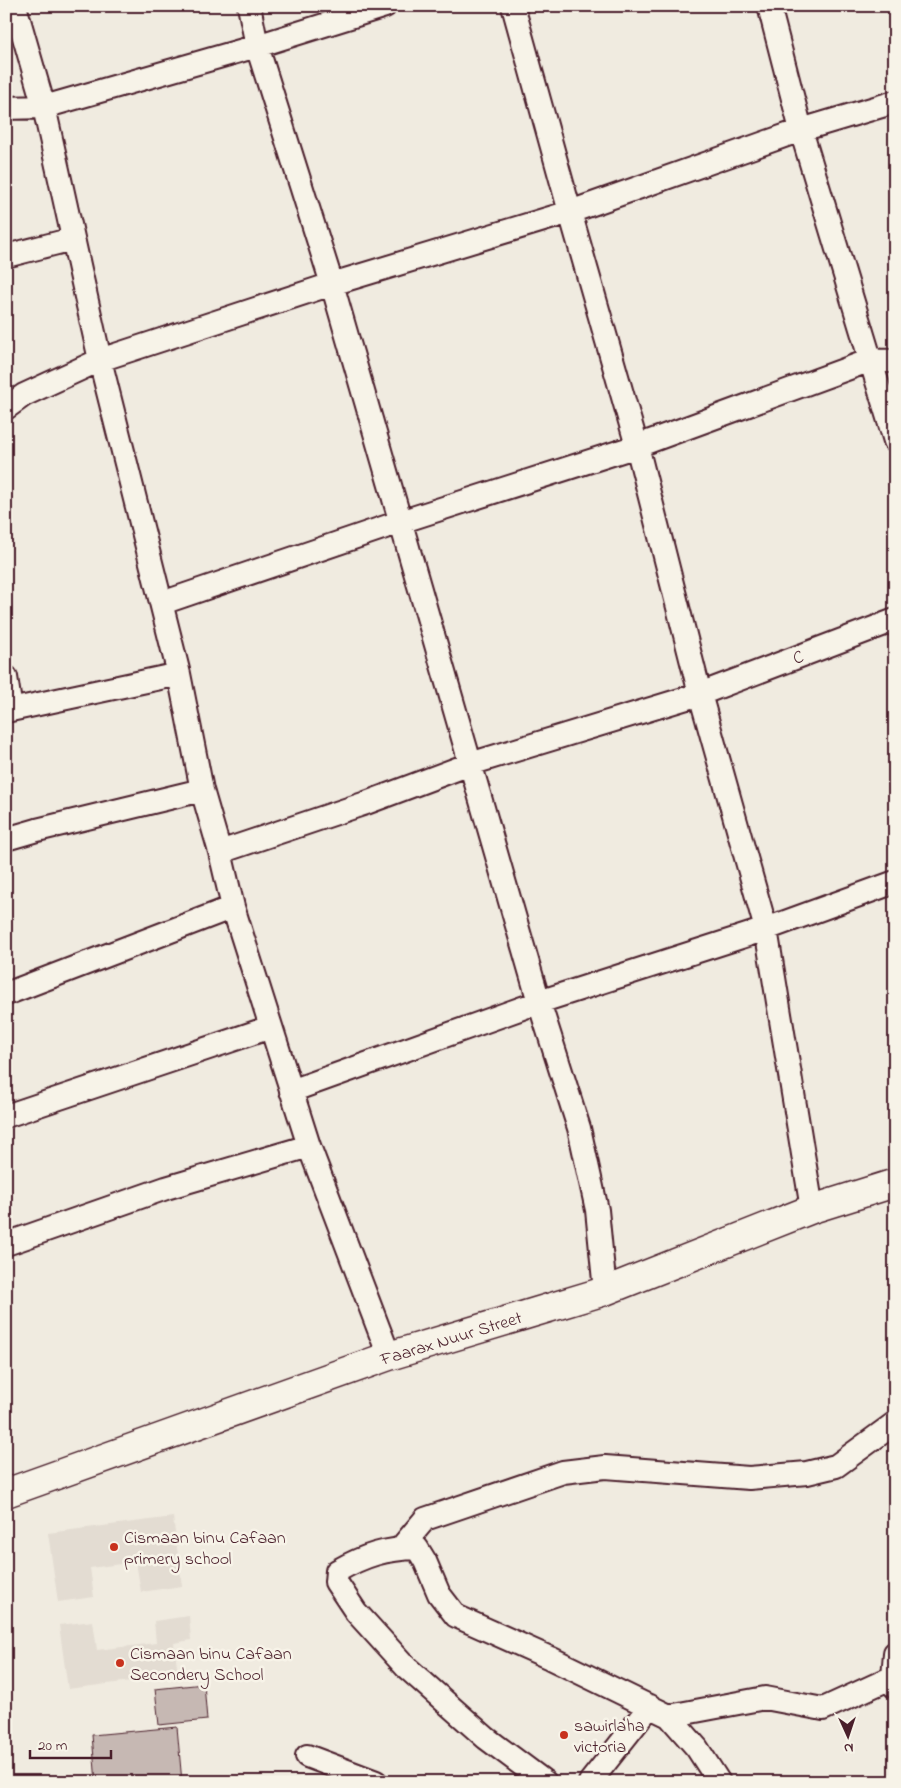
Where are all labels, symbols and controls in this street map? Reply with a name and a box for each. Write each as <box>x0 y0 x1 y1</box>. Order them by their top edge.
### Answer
street label: C <box>789 645 808 673</box>
street label: Faarax Nuur Street <box>377 1306 526 1374</box>
place label: Cismaan binu Cafaan primery school <box>124 1526 286 1573</box>
marker: Cismaan binu Cafaan primery school <box>108 1541 120 1553</box>
place label: Cismaan binu Cafaan Secondery School <box>130 1642 292 1689</box>
marker: Cismaan binu Cafaan Secondery School <box>114 1657 126 1669</box>
north arrow <box>824 1710 874 1760</box>
place label: sawirlaha victoria <box>574 1714 645 1761</box>
scale bar <box>30 1728 111 1760</box>
marker: sawirlaha victoria <box>558 1729 570 1741</box>
text: 20 m <box>38 1735 68 1757</box>
text: N <box>843 1737 854 1758</box>

